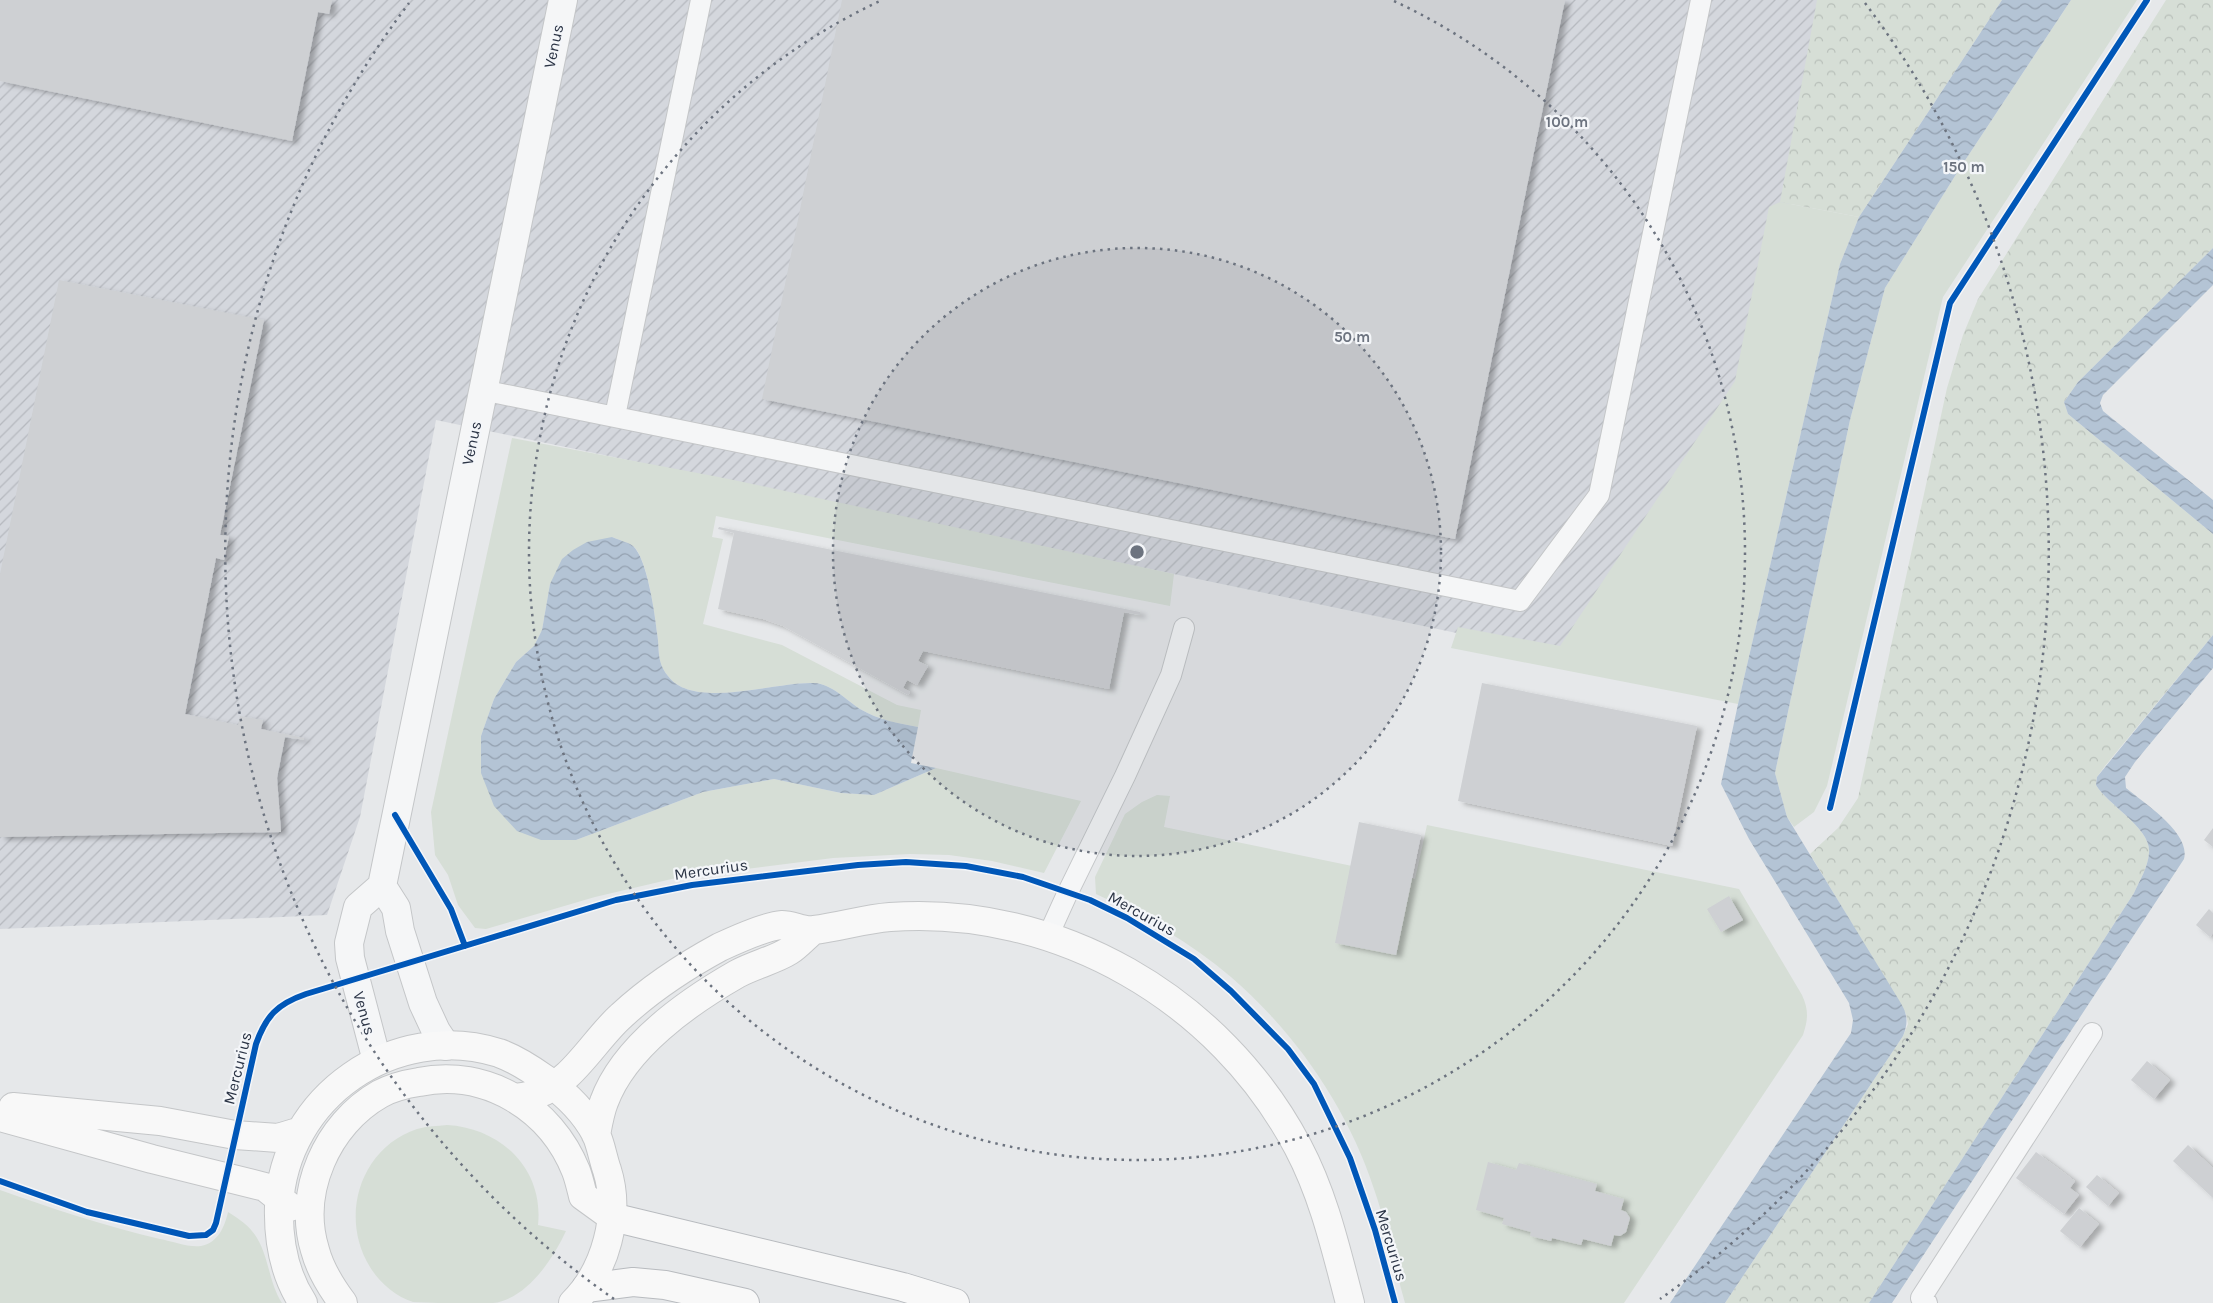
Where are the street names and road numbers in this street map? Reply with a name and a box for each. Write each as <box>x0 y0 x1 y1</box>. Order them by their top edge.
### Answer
street label: Venus <box>540 22 567 70</box>
street label: Venus <box>458 419 485 467</box>
street label: Mercurius <box>673 855 749 884</box>
street label: Mercurius <box>1105 887 1179 940</box>
street label: Venus <box>349 989 380 1037</box>
street label: Mercurius <box>219 1030 256 1106</box>
street label: Mercurius <box>1372 1207 1411 1283</box>

